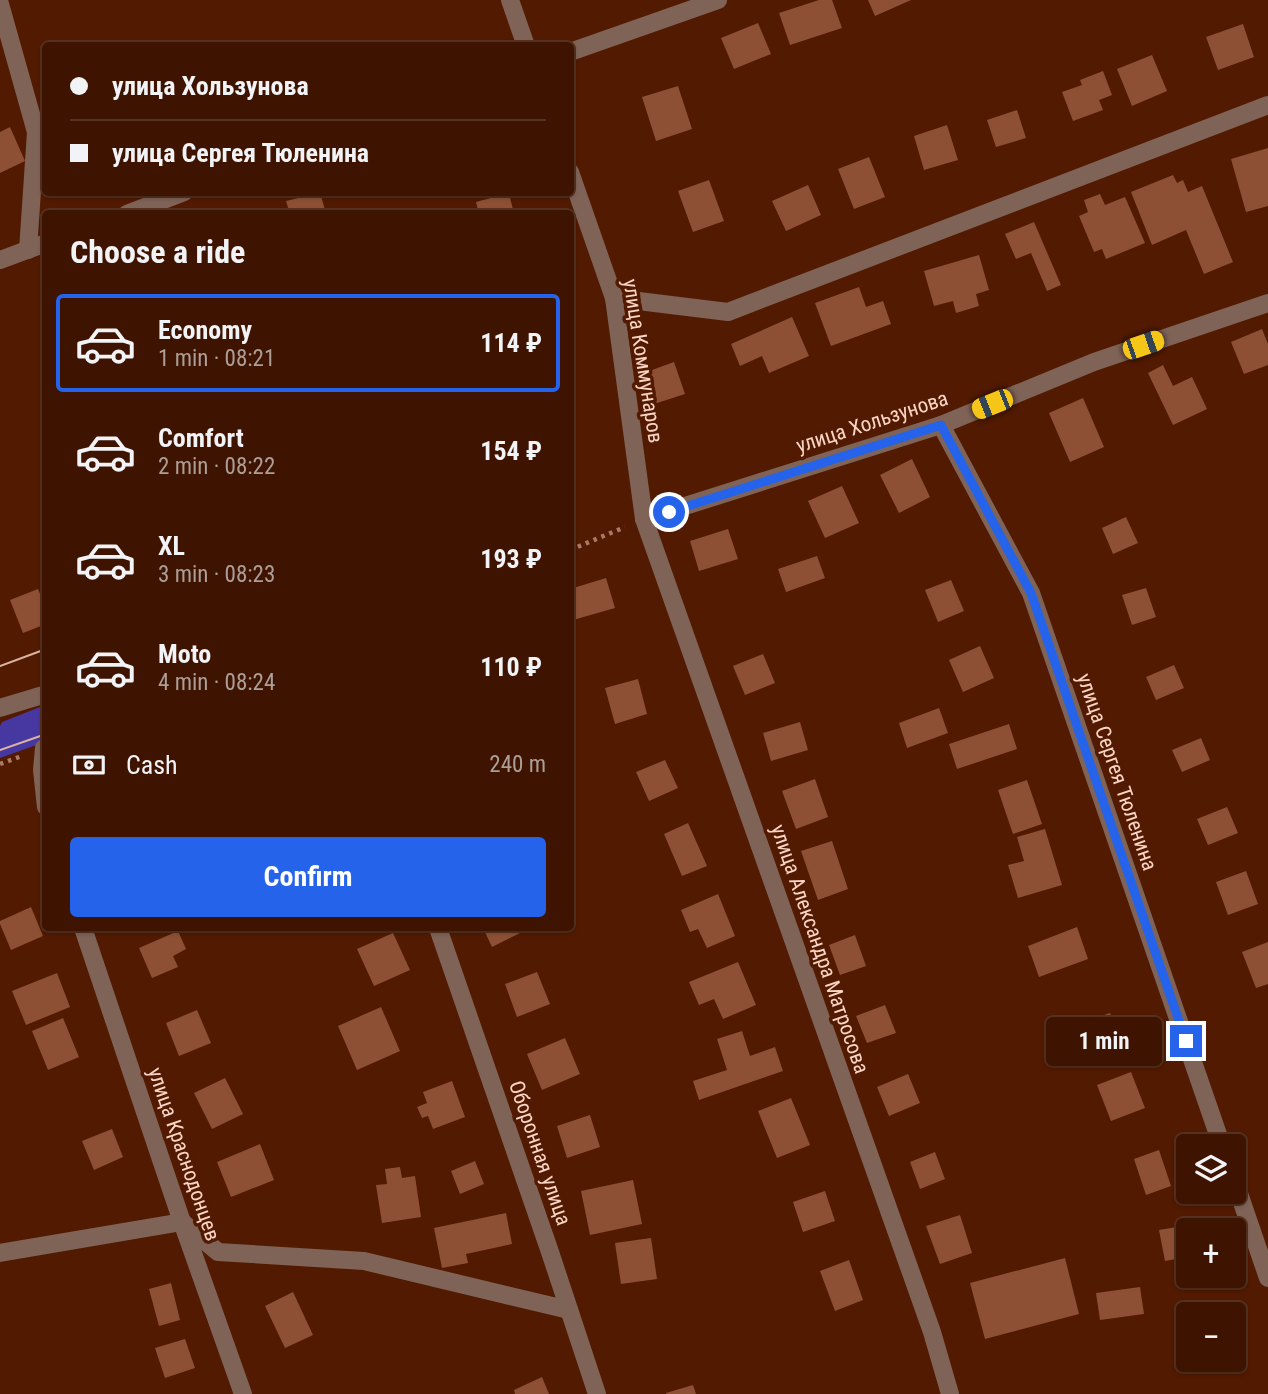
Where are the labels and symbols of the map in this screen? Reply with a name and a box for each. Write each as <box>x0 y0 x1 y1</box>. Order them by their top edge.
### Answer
street label: улица Коммунаров <box>618 277 668 445</box>
car <box>1120 328 1167 362</box>
street label: улица Хользунова <box>793 386 951 458</box>
car <box>969 386 1016 422</box>
route start <box>653 496 685 528</box>
street label: улица Сергея Тюленина <box>1072 670 1162 874</box>
street label: улица Александра Матросова <box>766 821 874 1077</box>
callout: 1 min <box>1046 1016 1162 1066</box>
route end <box>1170 1025 1202 1057</box>
street label: улица Краснодонцев <box>143 1064 225 1244</box>
street label: Оборонная улица <box>504 1077 576 1229</box>

